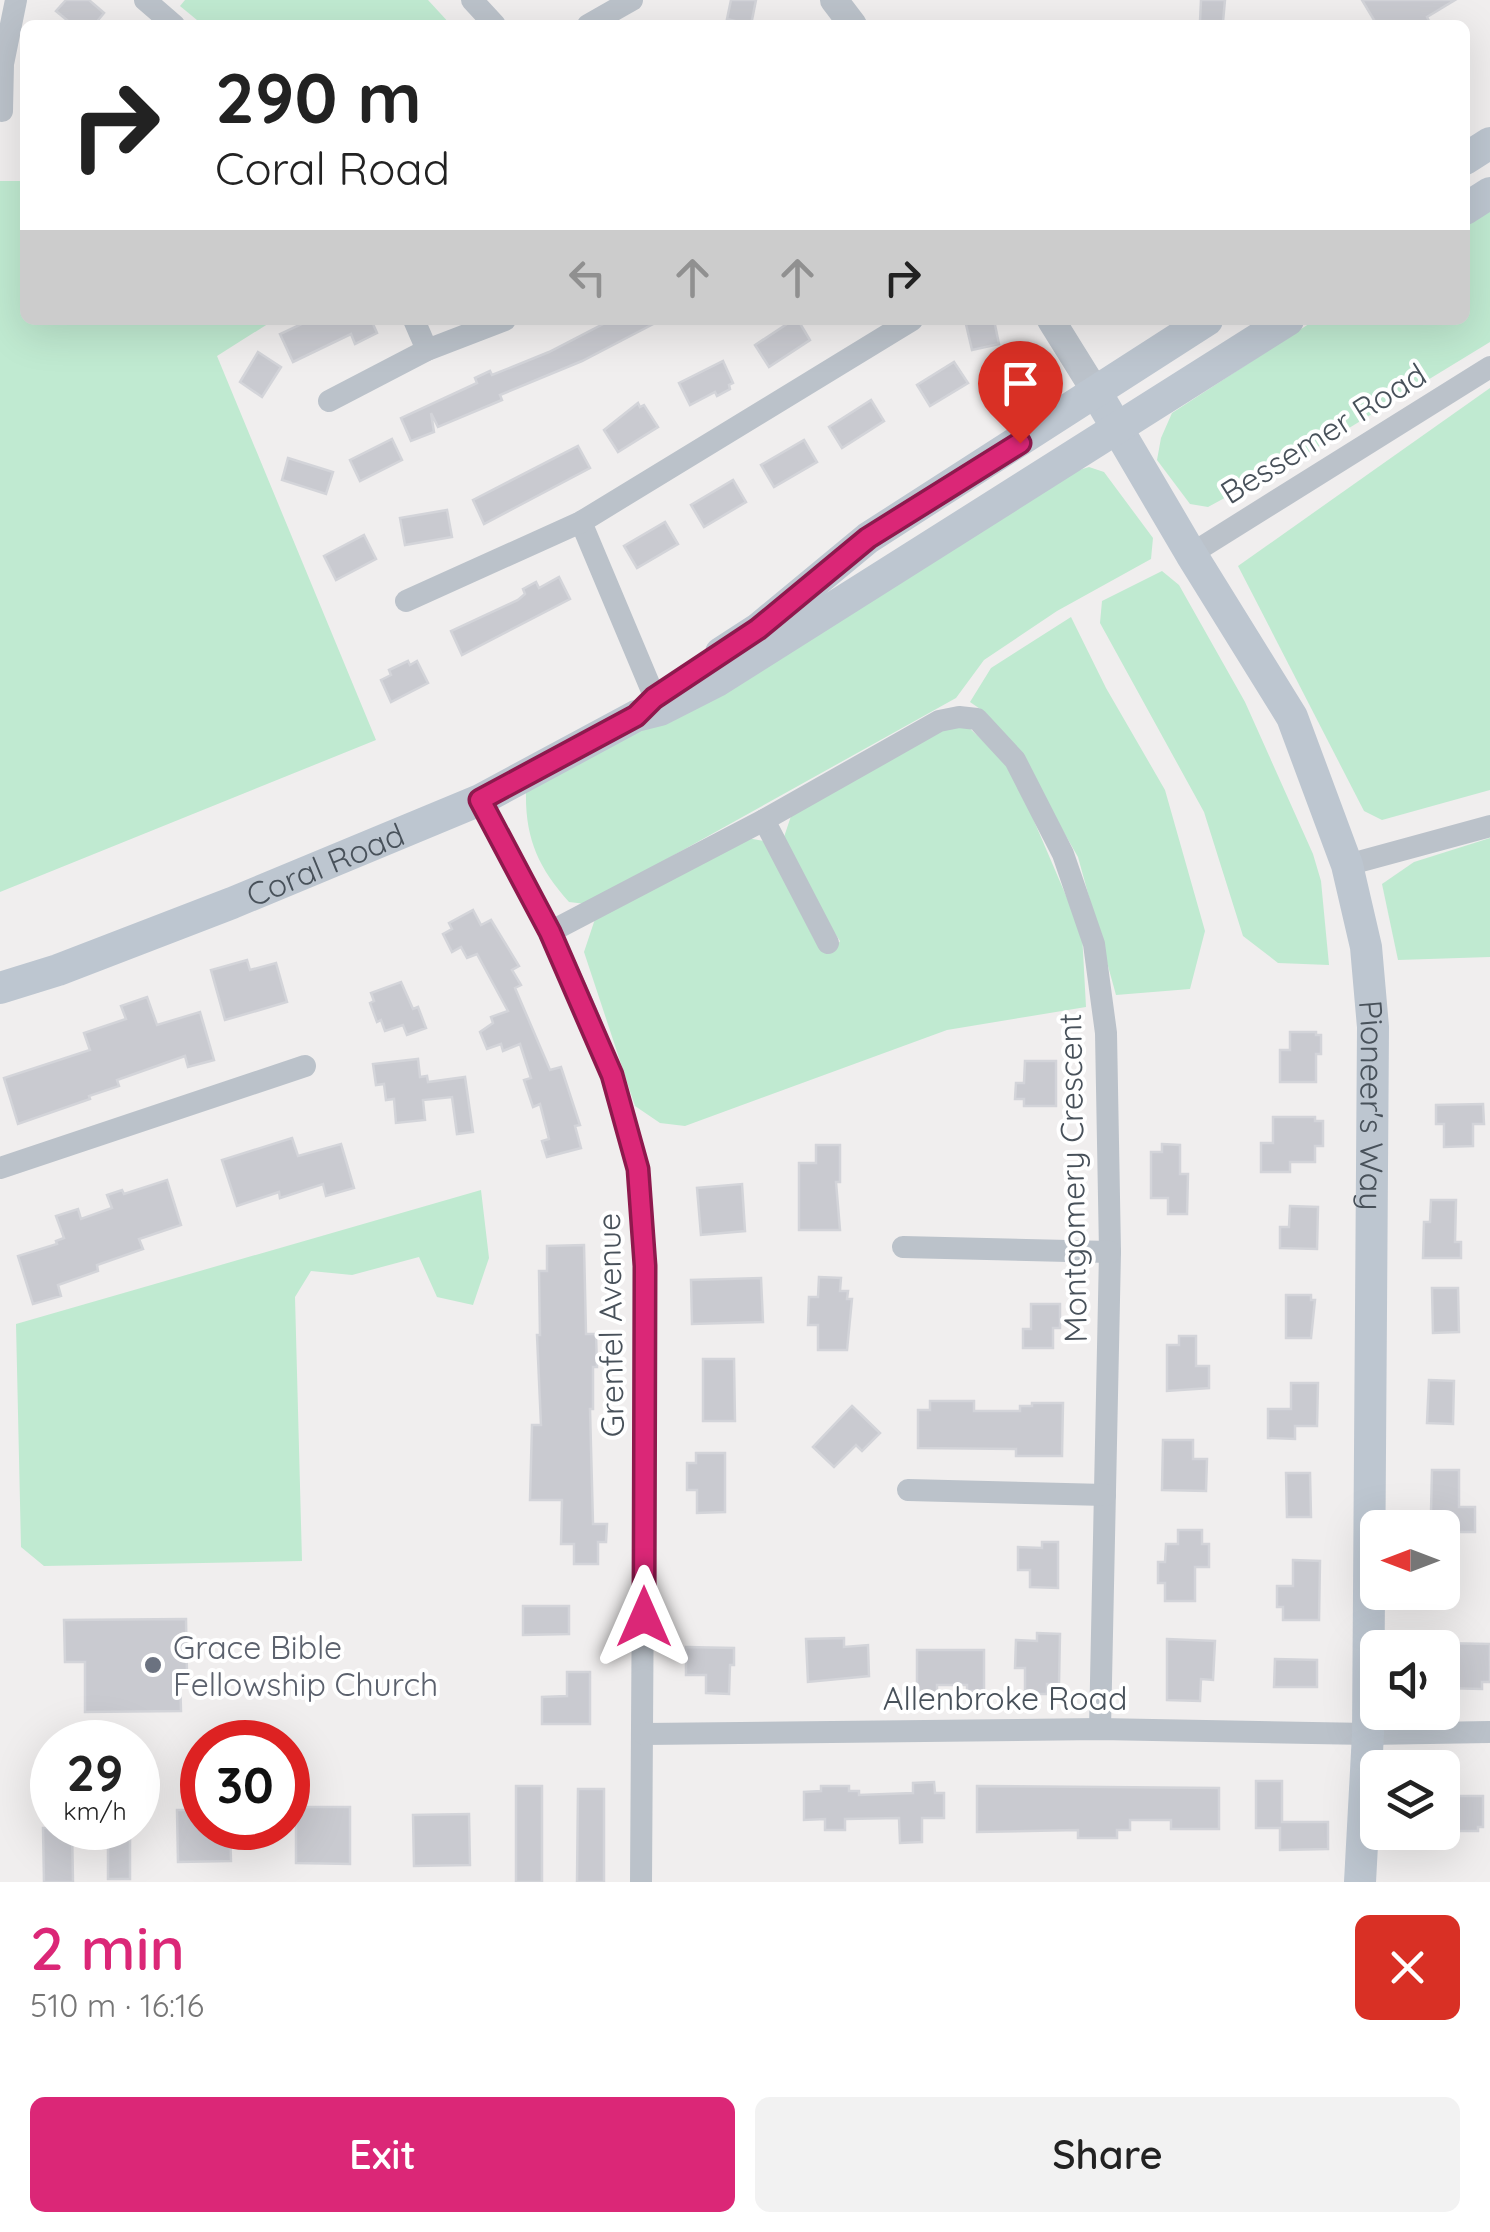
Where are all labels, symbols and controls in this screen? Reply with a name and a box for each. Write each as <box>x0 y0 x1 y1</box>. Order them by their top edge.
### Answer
text: 290 m <box>215 53 422 141</box>
icon: right <box>50 60 180 190</box>
text: Coral Road <box>215 140 450 196</box>
icon: left <box>560 250 615 305</box>
icon: ahead <box>665 250 720 305</box>
icon: ahead <box>770 250 825 305</box>
icon: right <box>875 250 930 305</box>
pin <box>978 341 1063 444</box>
street label: Bessemer Road <box>1213 354 1433 512</box>
icon: arrive <box>993 356 1048 411</box>
street label: Coral Road <box>240 814 410 915</box>
street label: Pioneer's Way <box>1351 998 1393 1211</box>
street label: Montgomery Crescent <box>1049 1013 1095 1343</box>
street label: Grenfel Avenue <box>588 1212 632 1438</box>
north arrow <box>1360 1510 1460 1610</box>
map controls <box>1360 1510 1460 1850</box>
position arrow <box>592 1565 696 1669</box>
place label: Grace Bible Fellowship Church <box>173 1627 438 1704</box>
button: sound <box>1360 1630 1460 1730</box>
marker: Grace Bible Fellowship Church <box>142 1654 164 1676</box>
street label: Allenbroke Road <box>883 1678 1127 1718</box>
speed limit sign: 30 <box>180 1720 310 1850</box>
text: 29 <box>67 1741 123 1804</box>
button: layers <box>1360 1750 1460 1850</box>
text: km/h <box>63 1795 127 1826</box>
text: 2 min <box>30 1910 185 1985</box>
button: close <box>1355 1915 1460 2020</box>
text: 510 m · 16:16 <box>30 1985 204 2025</box>
button: Exit <box>30 2097 735 2212</box>
button: Share <box>755 2097 1460 2212</box>

